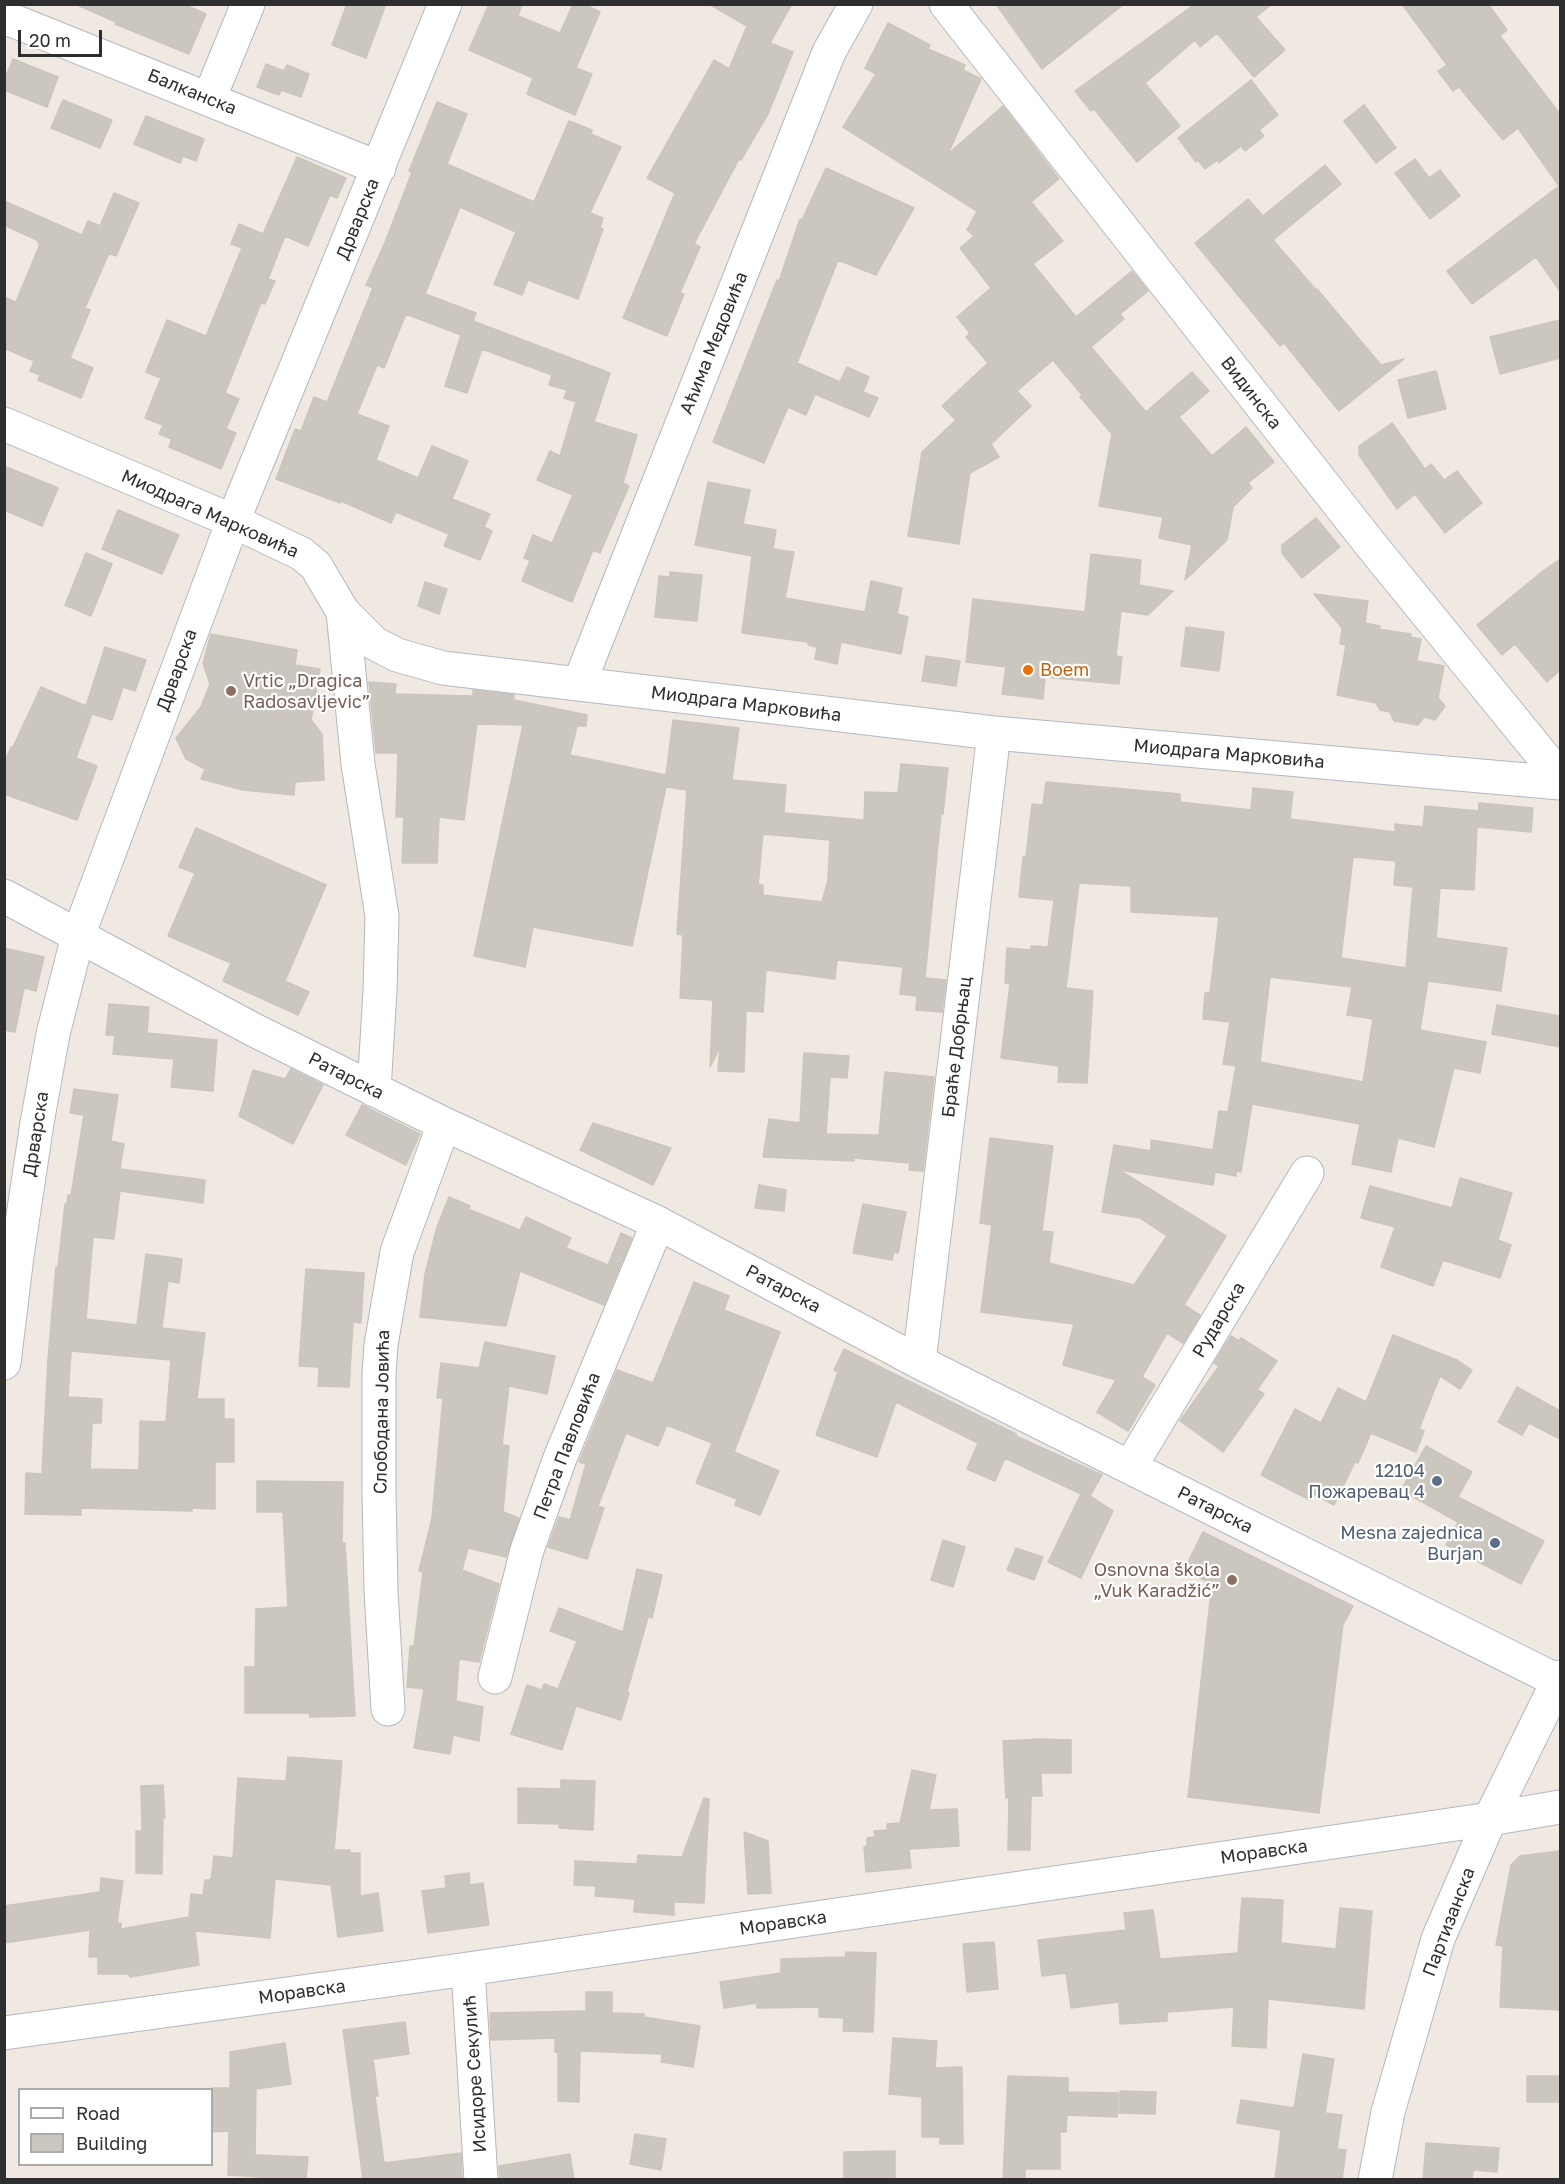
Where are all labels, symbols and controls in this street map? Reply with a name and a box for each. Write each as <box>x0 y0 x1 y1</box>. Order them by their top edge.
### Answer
scale bar <box>21 18 105 56</box>
text: 20 m <box>29 29 71 51</box>
street label: Балканска <box>144 64 240 120</box>
street label: Дрварска <box>332 175 384 263</box>
street label: Аћима Медовића <box>676 269 752 417</box>
street label: Видинска <box>1216 352 1286 434</box>
street label: Миодрага Марковића <box>118 465 302 563</box>
street label: Дрварска <box>152 626 202 714</box>
place label: Boem <box>1040 659 1089 681</box>
marker: Boem <box>1021 663 1035 677</box>
place label: Vrtic „Dragica Radosavljevic” <box>243 670 371 712</box>
street label: Миодрага Марковића <box>650 682 842 726</box>
marker: Vrtic „Dragica Radosavljevic” <box>224 684 238 698</box>
street label: Миодрага Марковића <box>1133 735 1325 773</box>
street label: Браће Добрњац <box>938 975 976 1119</box>
street label: Ратарска <box>305 1048 387 1104</box>
street label: Дрварска <box>19 1090 53 1178</box>
street label: Ратарска <box>742 1260 824 1318</box>
street label: Рударска <box>1188 1278 1250 1362</box>
street label: Слободана Јовића <box>370 1330 394 1494</box>
street label: Петра Павловића <box>529 1369 605 1523</box>
place label: 12104 Пожаревац 4 <box>1308 1460 1425 1502</box>
marker: 12104 Пожаревац 4 <box>1430 1474 1444 1488</box>
street label: Ратарска <box>1174 1482 1256 1538</box>
place label: Mesna zajednica Burjan <box>1340 1522 1483 1564</box>
marker: Mesna zajednica Burjan <box>1488 1536 1502 1550</box>
place label: Osnovna škola „Vuk Karadžić” <box>1093 1559 1220 1602</box>
marker: Osnovna škola „Vuk Karadžić” <box>1225 1573 1239 1587</box>
street label: Моравска <box>1219 1835 1309 1869</box>
street label: Партизанска <box>1418 1864 1480 1980</box>
street label: Моравска <box>738 1906 828 1940</box>
street label: Моравска <box>257 1975 347 2009</box>
street label: Исидоре Секулић <box>459 1995 491 2153</box>
legend <box>18 2088 213 2166</box>
text: Road <box>76 2102 120 2124</box>
text: Building <box>76 2132 147 2154</box>

